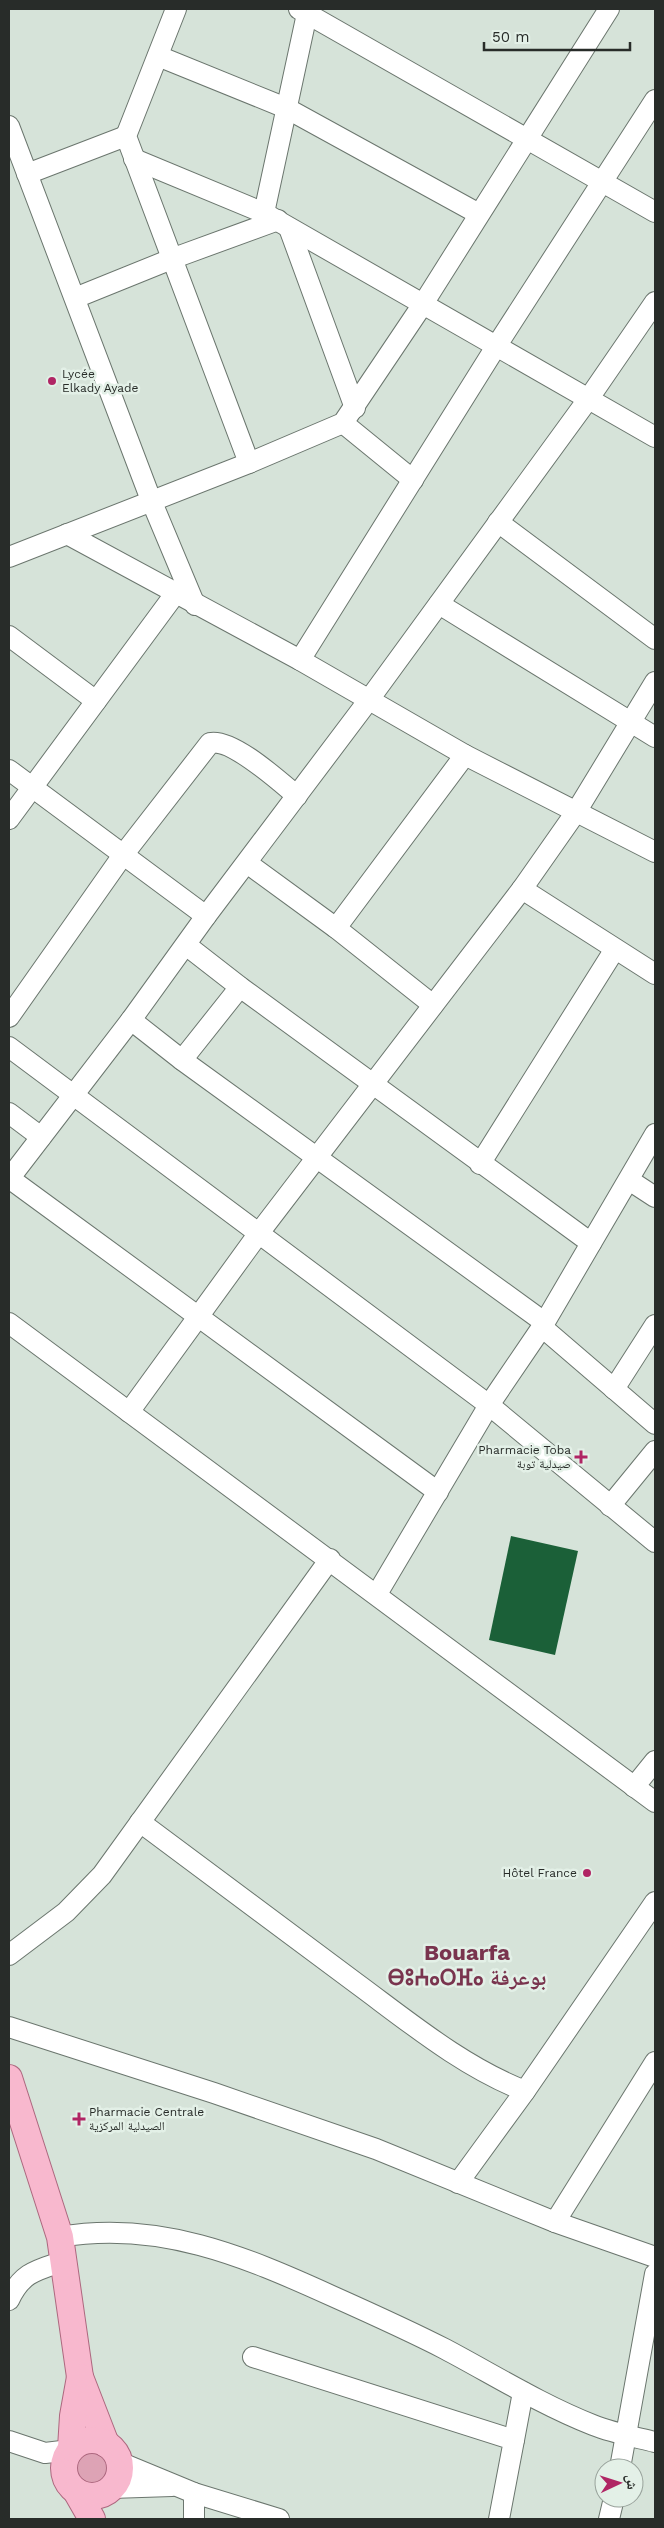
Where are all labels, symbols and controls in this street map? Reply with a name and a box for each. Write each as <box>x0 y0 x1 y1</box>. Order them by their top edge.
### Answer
scale bar <box>484 20 630 52</box>
text: 50 m <box>492 28 529 46</box>
place label: Lycée Elkady Ayade <box>62 367 139 395</box>
marker: Lycée Elkady Ayade <box>46 375 58 387</box>
place label: Pharmacie Toba صيدلية توبة <box>478 1443 571 1471</box>
marker: Pharmacie Toba صيدلية توبة <box>575 1451 587 1463</box>
place label: Hôtel France <box>502 1866 577 1880</box>
marker: Hôtel France <box>581 1867 593 1879</box>
district label: Bouarfa ⴱⵓⵄⴰⵔⴼⴰ بوعرفة <box>388 1940 546 1990</box>
place label: Pharmacie Centrale الصيدلية المركزية <box>89 2105 204 2133</box>
marker: Pharmacie Centrale الصيدلية المركزية <box>73 2113 85 2125</box>
north arrow <box>594 2458 644 2508</box>
text: ش <box>622 2474 640 2490</box>

